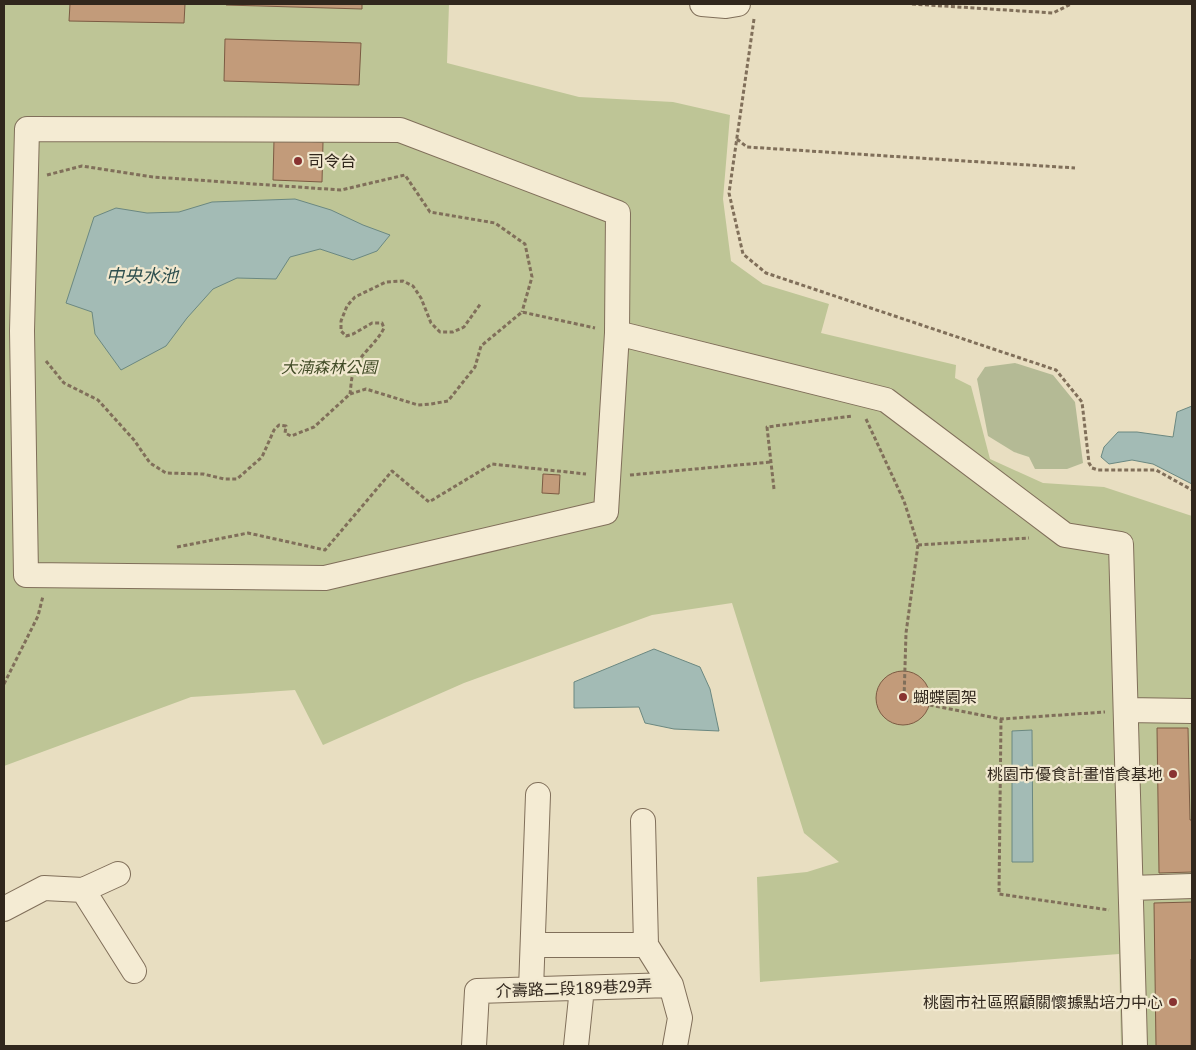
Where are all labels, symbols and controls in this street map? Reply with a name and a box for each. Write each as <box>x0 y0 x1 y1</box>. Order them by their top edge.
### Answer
place label: 司令台 <box>308 150 356 172</box>
marker: 司令台 <box>292 155 304 167</box>
water label: 中央水池 <box>106 263 180 287</box>
park label: 大湳森林公園 <box>281 356 379 378</box>
place label: 蝴蝶園架 <box>913 686 977 708</box>
marker: 蝴蝶園架 <box>897 691 909 703</box>
place label: 桃園市優食計畫惜食基地 <box>987 763 1163 785</box>
marker: 桃園市優食計畫惜食基地 <box>1167 768 1179 780</box>
street label: 介壽路二段189巷29弄 <box>495 974 653 1002</box>
place label: 桃園市社區照顧關懷據點培力中心 <box>923 991 1163 1013</box>
marker: 桃園市社區照顧關懷據點培力中心 <box>1167 996 1179 1008</box>

